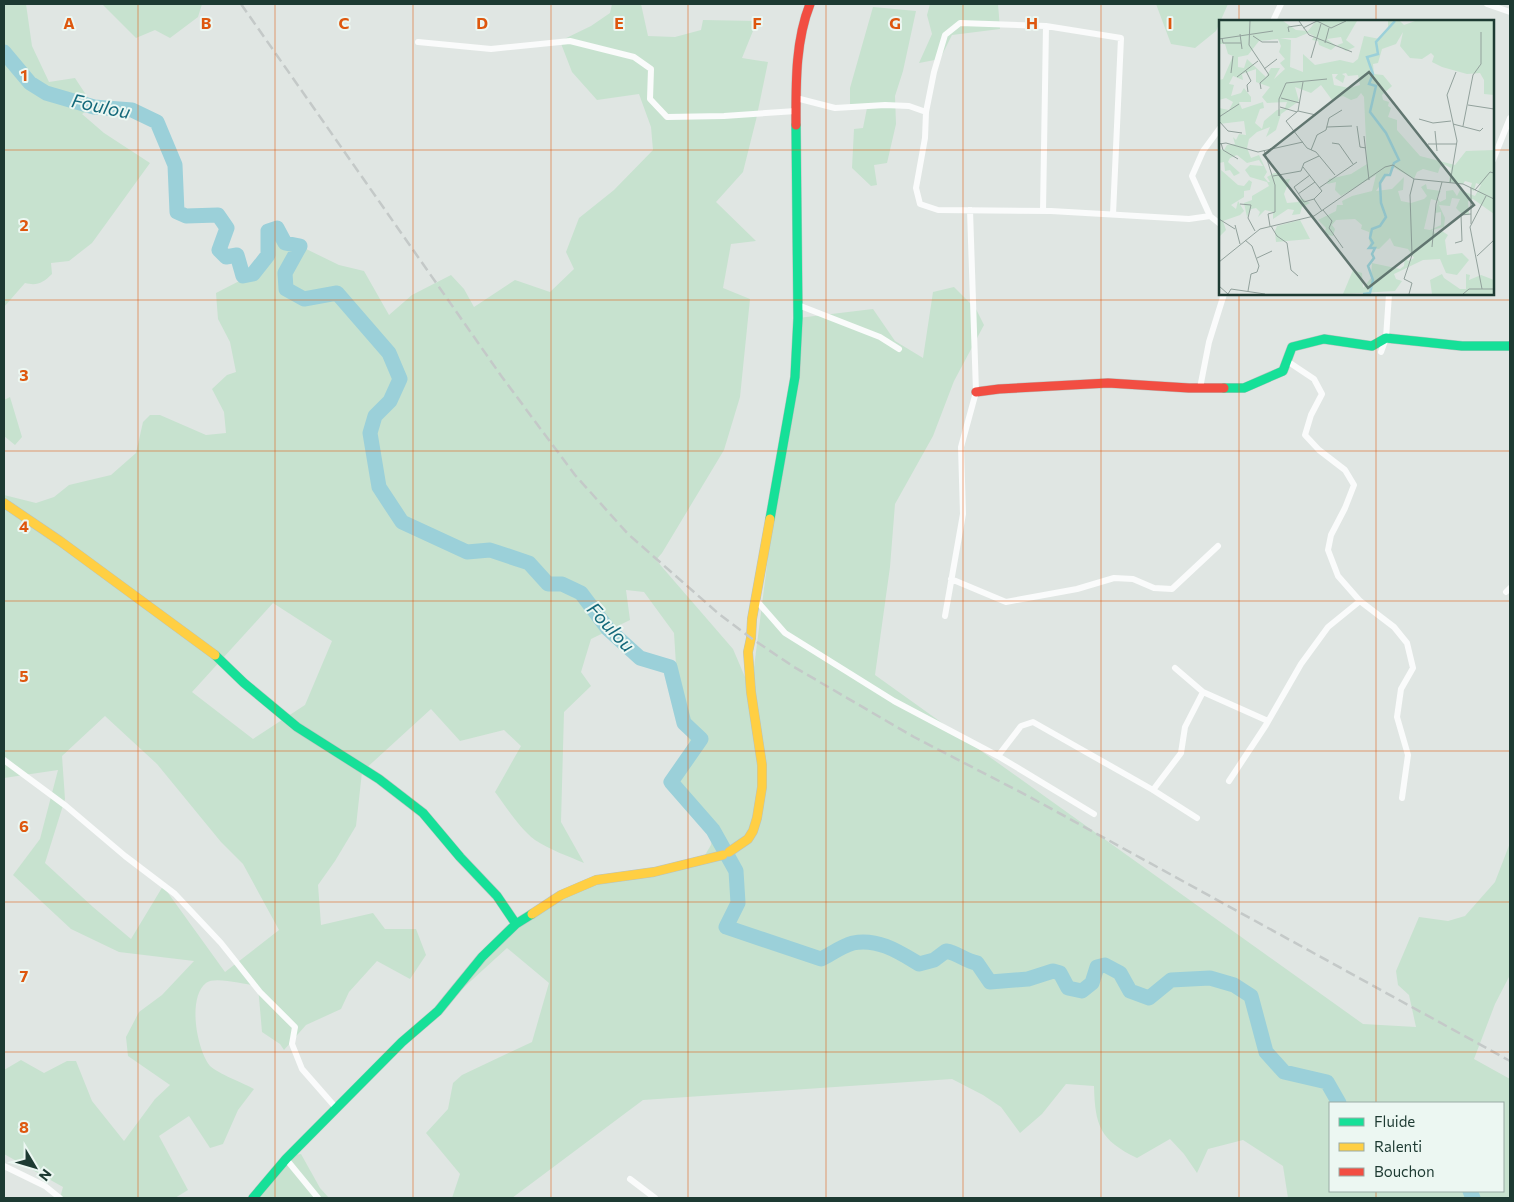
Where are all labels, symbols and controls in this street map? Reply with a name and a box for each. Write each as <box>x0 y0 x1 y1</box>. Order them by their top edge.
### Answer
text: A <box>63 13 75 32</box>
text: B <box>201 13 212 32</box>
text: C <box>339 13 350 32</box>
text: D <box>476 13 488 32</box>
text: E <box>614 13 624 32</box>
text: F <box>752 13 762 32</box>
text: G <box>889 13 901 32</box>
text: H <box>1026 13 1038 32</box>
text: I <box>1167 13 1173 32</box>
inset map <box>1219 20 1494 295</box>
text: 1 <box>20 65 28 84</box>
water label: Foulou <box>70 88 133 123</box>
text: 2 <box>19 215 29 234</box>
text: 3 <box>19 365 29 384</box>
text: 4 <box>19 516 29 535</box>
water label: Foulou <box>583 597 640 656</box>
text: 5 <box>19 666 29 685</box>
text: 6 <box>19 816 29 835</box>
text: 7 <box>20 966 29 985</box>
legend <box>1329 1102 1504 1192</box>
text: Fluide <box>1374 1112 1415 1130</box>
text: 8 <box>19 1117 29 1136</box>
text: Ralenti <box>1374 1137 1422 1155</box>
north arrow <box>10 1142 60 1192</box>
text: Bouchon <box>1374 1162 1435 1180</box>
text: N <box>36 1166 56 1185</box>

